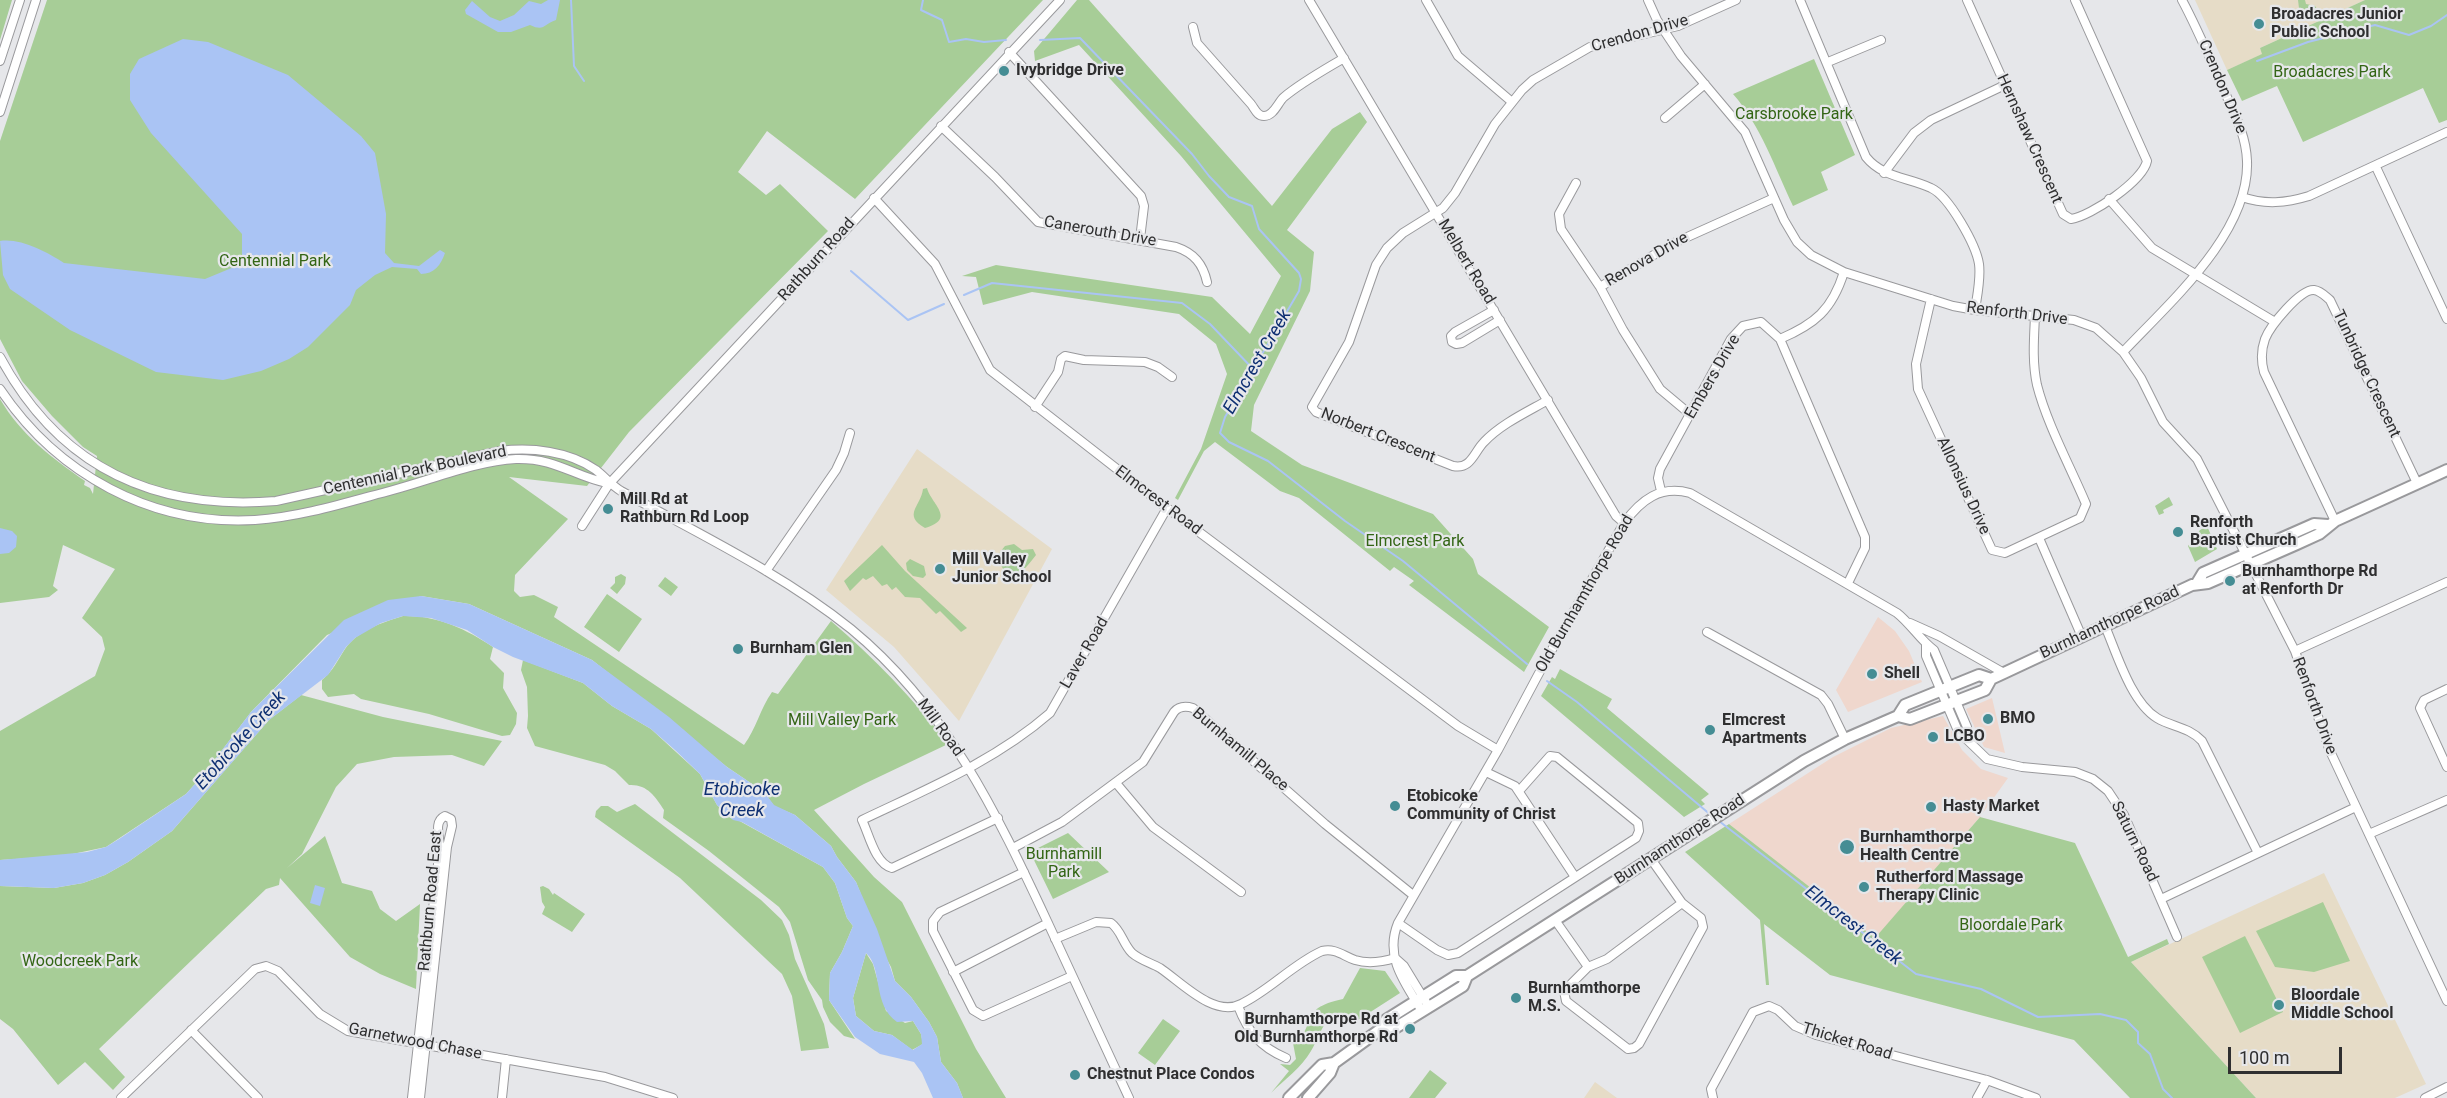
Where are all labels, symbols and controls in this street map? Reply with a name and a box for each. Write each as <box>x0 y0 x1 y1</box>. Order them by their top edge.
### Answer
place label: Broadacres Junior Public School <box>2271 5 2403 43</box>
street label: Crendon Drive <box>1589 11 1691 57</box>
marker: Broadacres Junior Public School <box>2252 17 2266 31</box>
street label: Crendon Drive <box>2194 37 2250 137</box>
place label: Ivybridge Drive <box>1016 61 1124 81</box>
park label: Broadacres Park <box>2273 63 2391 83</box>
marker: Ivybridge Drive <box>997 64 1011 78</box>
street label: Hernshaw Crescent <box>1992 71 2066 207</box>
park label: Carsbrooke Park <box>1735 105 1853 125</box>
street label: Canerouth Drive <box>1042 213 1158 251</box>
street label: Rathburn Road <box>775 214 859 306</box>
street label: Melbert Road <box>1433 216 1499 308</box>
street label: Renova Drive <box>1602 229 1692 291</box>
park label: Centennial Park <box>219 252 331 272</box>
street label: Renforth Drive <box>1965 298 2069 330</box>
water label: Elmcrest Creek <box>1219 306 1297 418</box>
street label: Tunbridge Crescent <box>2328 307 2404 441</box>
street label: Embers Drive <box>1681 331 1745 423</box>
street label: Norbert Crescent <box>1318 404 1438 468</box>
street label: Allonsius Drive <box>1932 434 1994 538</box>
street label: Centennial Park Boulevard <box>322 442 508 500</box>
street label: Elmcrest Road <box>1111 462 1205 540</box>
place label: Mill Rd at Rathburn Rd Loop <box>620 490 749 528</box>
marker: Mill Rd at Rathburn Rd Loop <box>601 502 615 516</box>
street label: Old Burnhamthorpe Road <box>1532 512 1638 676</box>
place label: Renforth Baptist Church <box>2190 513 2296 551</box>
marker: Renforth Baptist Church <box>2171 525 2185 539</box>
park label: Elmcrest Park <box>1366 532 1464 552</box>
place label: Mill Valley Junior School <box>952 550 1051 588</box>
marker: Mill Valley Junior School <box>933 562 947 576</box>
place label: Burnhamthorpe Rd at Renforth Dr <box>2242 562 2378 600</box>
marker: Burnhamthorpe Rd at Renforth Dr <box>2223 574 2237 588</box>
street label: Burnhamthorpe Road <box>2037 582 2183 664</box>
street label: Laver Road <box>1057 614 1113 692</box>
place label: Burnham Glen <box>750 639 852 659</box>
marker: Burnham Glen <box>731 642 745 656</box>
street label: Renforth Drive <box>2288 655 2340 757</box>
place label: Shell <box>1884 664 1920 684</box>
marker: Shell <box>1865 667 1879 681</box>
water label: Etobicoke Creek <box>191 687 291 795</box>
street label: Mill Road <box>913 696 967 760</box>
street label: Burnhamill Place <box>1188 704 1292 796</box>
place label: BMO <box>2000 709 2035 729</box>
park label: Mill Valley Park <box>788 711 896 731</box>
place label: Elmcrest Apartments <box>1722 711 1807 749</box>
marker: BMO <box>1981 712 1995 726</box>
marker: Elmcrest Apartments <box>1703 723 1717 737</box>
place label: LCBO <box>1945 727 1985 747</box>
marker: LCBO <box>1926 730 1940 744</box>
water label: Etobicoke Creek <box>704 779 780 822</box>
place label: Etobicoke Community of Christ <box>1407 787 1556 825</box>
street label: Burnhamthorpe Road <box>1611 791 1749 889</box>
place label: Hasty Market <box>1943 797 2039 817</box>
marker: Etobicoke Community of Christ <box>1388 799 1402 813</box>
street label: Saturn Road <box>2106 799 2162 885</box>
marker: Hasty Market <box>1924 800 1938 814</box>
place label: Burnhamthorpe Health Centre <box>1860 828 1972 866</box>
street label: Rathburn Road East <box>415 830 447 972</box>
marker: Burnhamthorpe Health Centre <box>1838 838 1856 856</box>
park label: Burnhamill Park <box>1026 845 1102 883</box>
place label: Rutherford Massage Therapy Clinic <box>1876 868 2023 906</box>
marker: Rutherford Massage Therapy Clinic <box>1857 880 1871 894</box>
water label: Elmcrest Creek <box>1800 881 1906 971</box>
park label: Bloordale Park <box>1959 916 2063 936</box>
park label: Woodcreek Park <box>22 952 138 972</box>
place label: Burnhamthorpe M.S. <box>1528 979 1640 1017</box>
place label: Bloordale Middle School <box>2291 986 2394 1024</box>
marker: Burnhamthorpe M.S. <box>1509 991 1523 1005</box>
marker: Bloordale Middle School <box>2272 998 2286 1012</box>
place label: Burnhamthorpe Rd at Old Burnhamthorpe Rd <box>1234 1010 1398 1048</box>
street label: Thicket Road <box>1800 1019 1894 1065</box>
street label: Garnetwood Chase <box>347 1020 483 1064</box>
marker: Burnhamthorpe Rd at Old Burnhamthorpe Rd <box>1403 1022 1417 1036</box>
scale bar <box>2231 1035 2345 1073</box>
text: 100 m <box>2239 1047 2290 1068</box>
place label: Chestnut Place Condos <box>1087 1065 1255 1085</box>
marker: Chestnut Place Condos <box>1068 1068 1082 1082</box>

